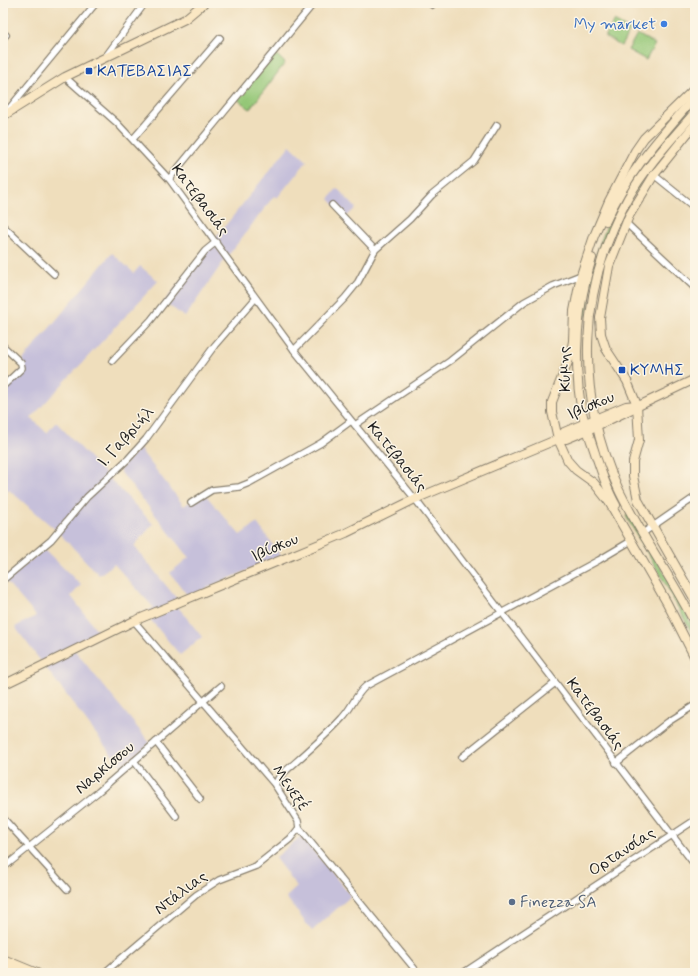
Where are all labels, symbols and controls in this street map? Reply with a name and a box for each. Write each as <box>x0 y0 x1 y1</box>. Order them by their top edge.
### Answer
place label: My market <box>574 14 656 35</box>
marker: My market <box>659 19 669 29</box>
place label: ΚΑΤΕΒΑΣΙΑΣ <box>97 61 192 82</box>
marker: ΚΑΤΕΒΑΣΙΑΣ <box>84 66 94 76</box>
street label: Κατεβασιάς <box>166 160 234 240</box>
street label: Κύμης <box>554 346 576 392</box>
place label: ΚΥΜΗΣ <box>630 360 684 381</box>
marker: ΚΥΜΗΣ <box>617 365 627 375</box>
street label: Ιβίσκου <box>564 387 618 425</box>
street label: Ι. Γαβριήλ <box>93 402 159 472</box>
street label: Κατεβασιάς <box>362 417 432 497</box>
street label: Ιβίσκου <box>248 529 302 567</box>
street label: Κατεβασιάς <box>561 674 629 754</box>
street label: Ναρκίσσου <box>71 737 139 799</box>
street label: Μενεξέ <box>267 760 314 815</box>
street label: Ορτανσίας <box>585 823 659 881</box>
street label: Ντάλιας <box>150 866 212 920</box>
place label: Finezza SA <box>520 892 597 913</box>
marker: Finezza SA <box>507 897 517 907</box>

